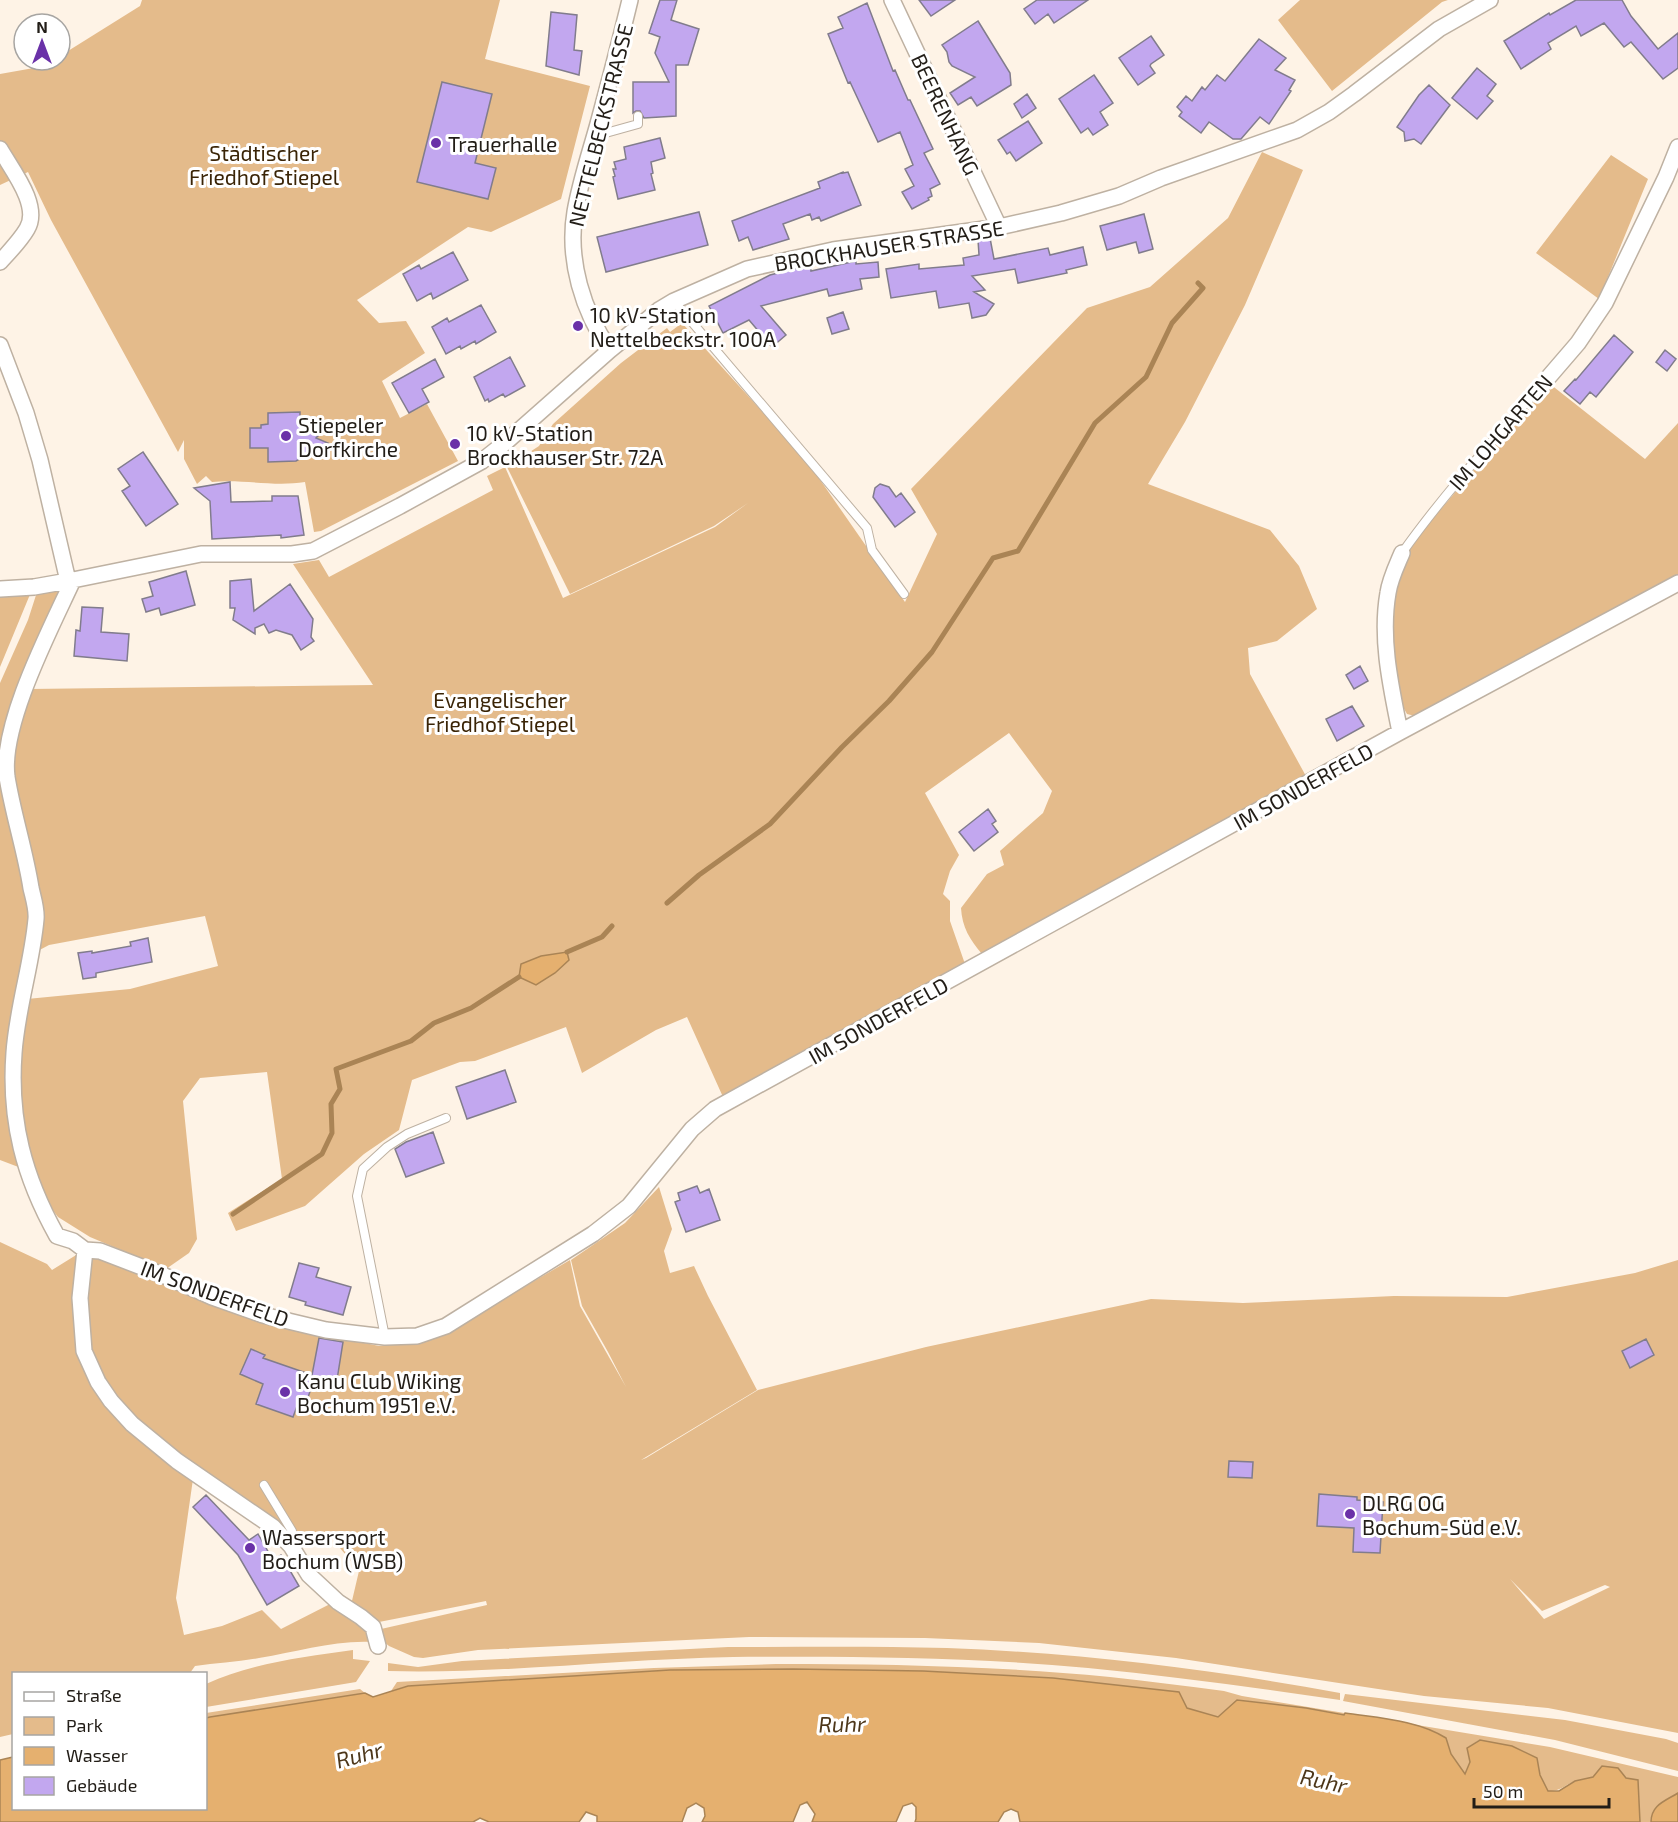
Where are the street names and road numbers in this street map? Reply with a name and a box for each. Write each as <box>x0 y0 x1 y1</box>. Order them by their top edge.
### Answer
street label: NETTELBECKSTRASSE <box>563 21 637 229</box>
street label: BEERENHANG <box>907 49 985 179</box>
street label: BROCKHAUSER STRASSE <box>772 215 1006 275</box>
street label: IM LOHGARTEN <box>1443 369 1557 495</box>
street label: IM SONDERFELD <box>1229 737 1377 835</box>
street label: IM SONDERFELD <box>804 971 952 1069</box>
street label: IM SONDERFELD <box>138 1255 292 1331</box>

